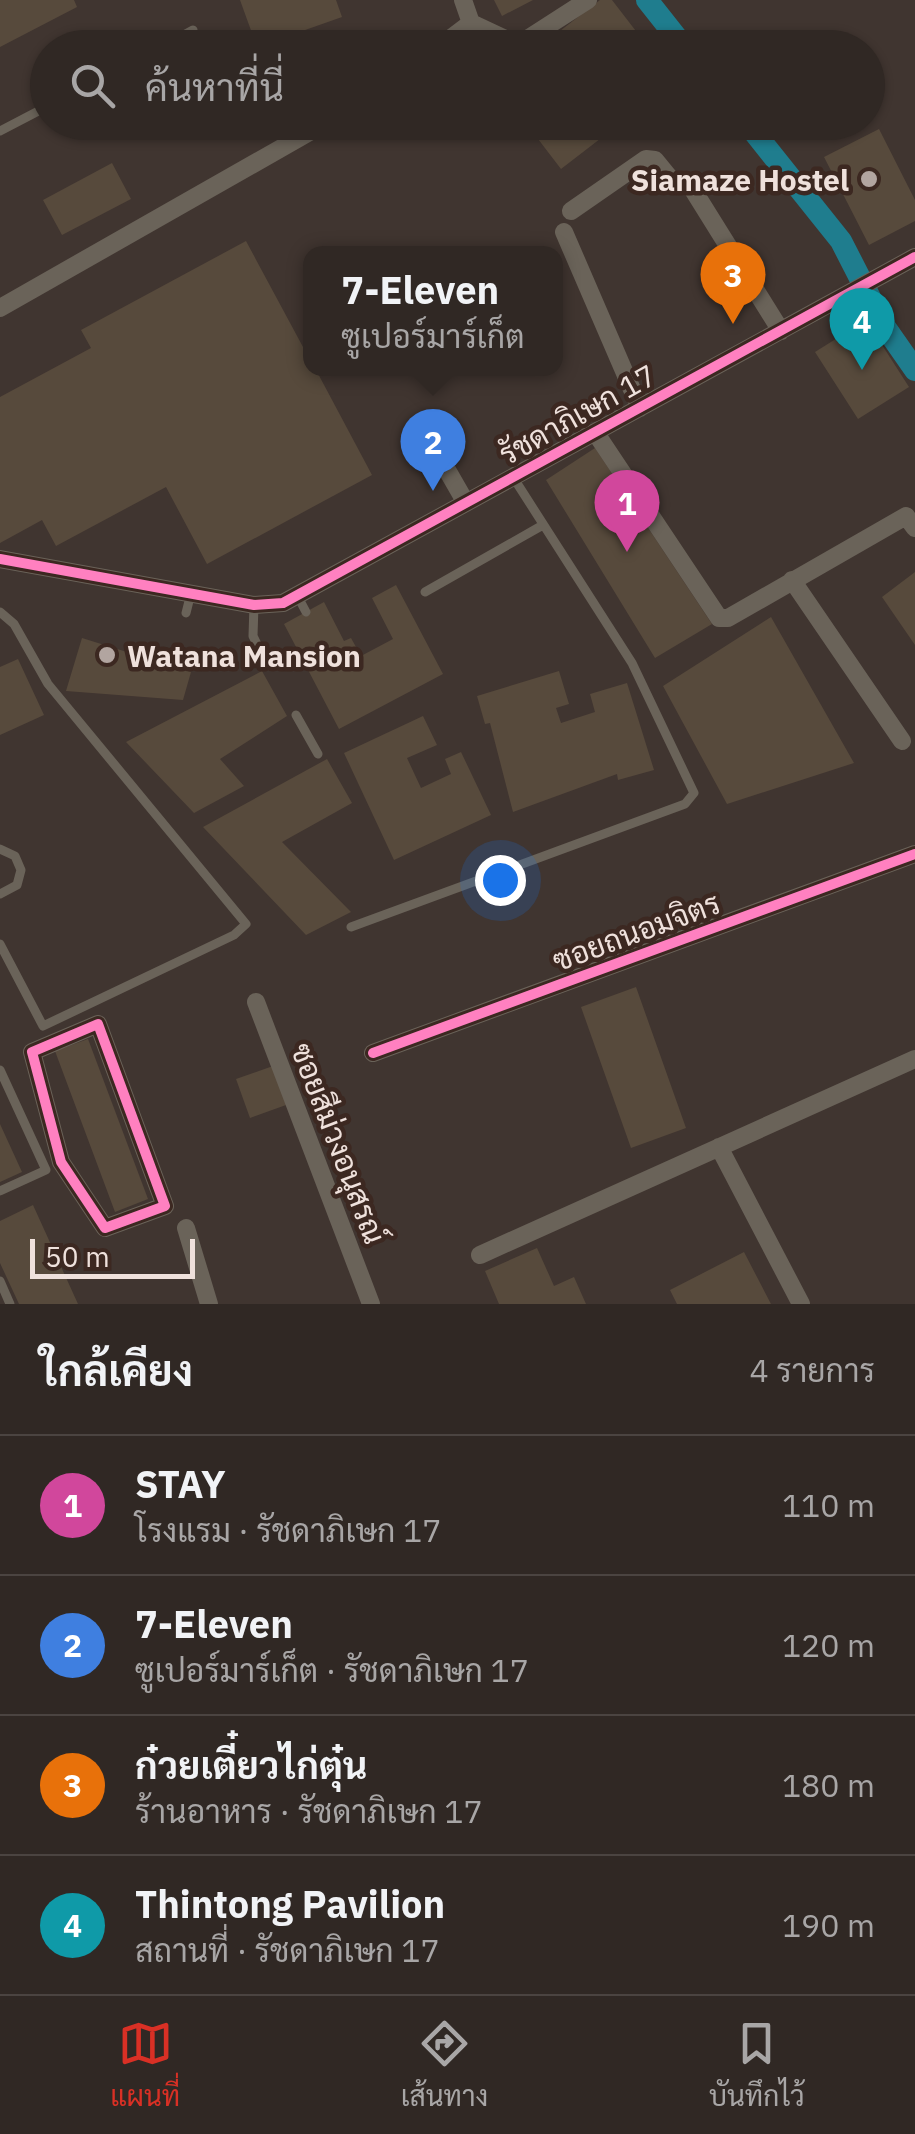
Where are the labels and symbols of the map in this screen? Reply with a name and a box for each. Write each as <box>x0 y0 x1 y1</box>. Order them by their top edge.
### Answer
place label: Siamaze Hostel <box>631 160 849 199</box>
marker: Siamaze Hostel <box>858 168 880 190</box>
pin: 3 <box>700 242 766 324</box>
pin: 4 <box>830 288 894 370</box>
street label: รัชดาภิเษก 17 <box>492 355 662 473</box>
pin: 2 <box>400 408 466 491</box>
pin: 1 <box>594 470 660 552</box>
place label: Watana Mansion <box>127 636 361 675</box>
marker: Watana Mansion <box>96 644 118 666</box>
your location <box>475 855 526 906</box>
street label: ซอยถนอมจิตร <box>547 883 725 979</box>
street label: ซอยสีม่วงอนุสรณ์ <box>280 1037 395 1250</box>
scale bar <box>30 1234 195 1278</box>

